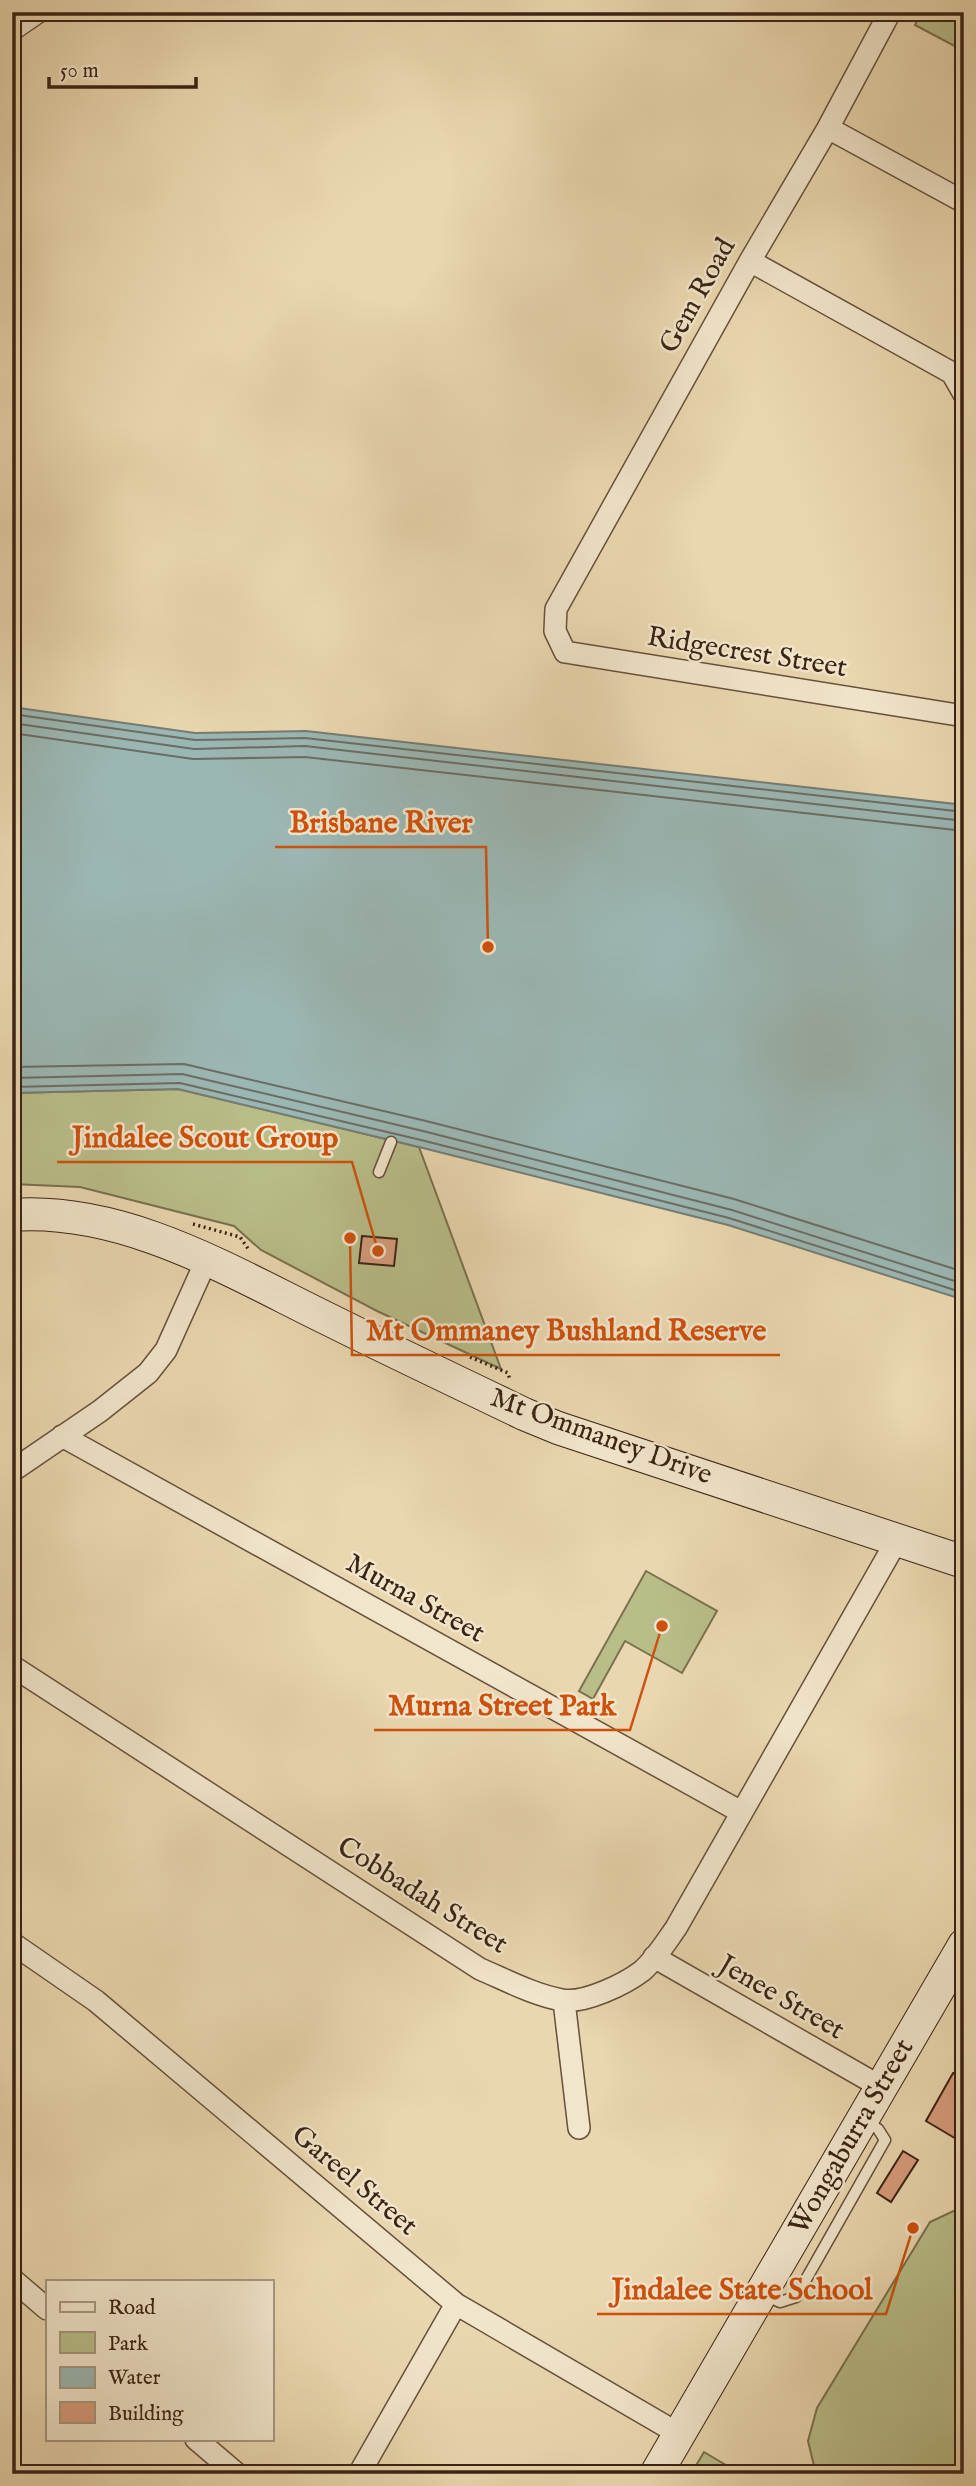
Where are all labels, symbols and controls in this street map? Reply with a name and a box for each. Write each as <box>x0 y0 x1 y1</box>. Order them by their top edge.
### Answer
scale bar <box>49 46 196 90</box>
text: 50 m <box>60 58 99 85</box>
street label: Gem Road <box>652 232 744 360</box>
street label: Ridgecrest Street <box>645 620 850 686</box>
callout: Brisbane River <box>275 796 486 847</box>
text: Brisbane River <box>289 805 474 843</box>
callout: Jindalee Scout Group <box>57 1111 352 1162</box>
text: Jindalee Scout Group <box>68 1120 338 1158</box>
callout: Mt Ommaney Bushland Reserve <box>352 1304 780 1355</box>
text: Mt Ommaney Bushland Reserve <box>366 1313 766 1351</box>
street label: Mt Ommaney Drive <box>485 1381 717 1493</box>
street label: Murna Street <box>339 1546 491 1652</box>
callout: Murna Street Park <box>374 1679 630 1730</box>
text: Murna Street Park <box>388 1688 617 1726</box>
street label: Cobbadah Street <box>330 1830 514 1963</box>
street label: Jenee Street <box>709 1946 851 2048</box>
street label: Wongaburra Street <box>782 2033 922 2241</box>
street label: Gareel Street <box>284 2118 424 2244</box>
callout: Jindalee State School <box>597 2263 886 2314</box>
text: Jindalee State School <box>608 2272 873 2310</box>
legend <box>46 2280 273 2440</box>
text: Road <box>108 2295 156 2322</box>
text: Park <box>108 2331 149 2358</box>
text: Water <box>108 2365 161 2392</box>
text: Building <box>108 2401 184 2428</box>

